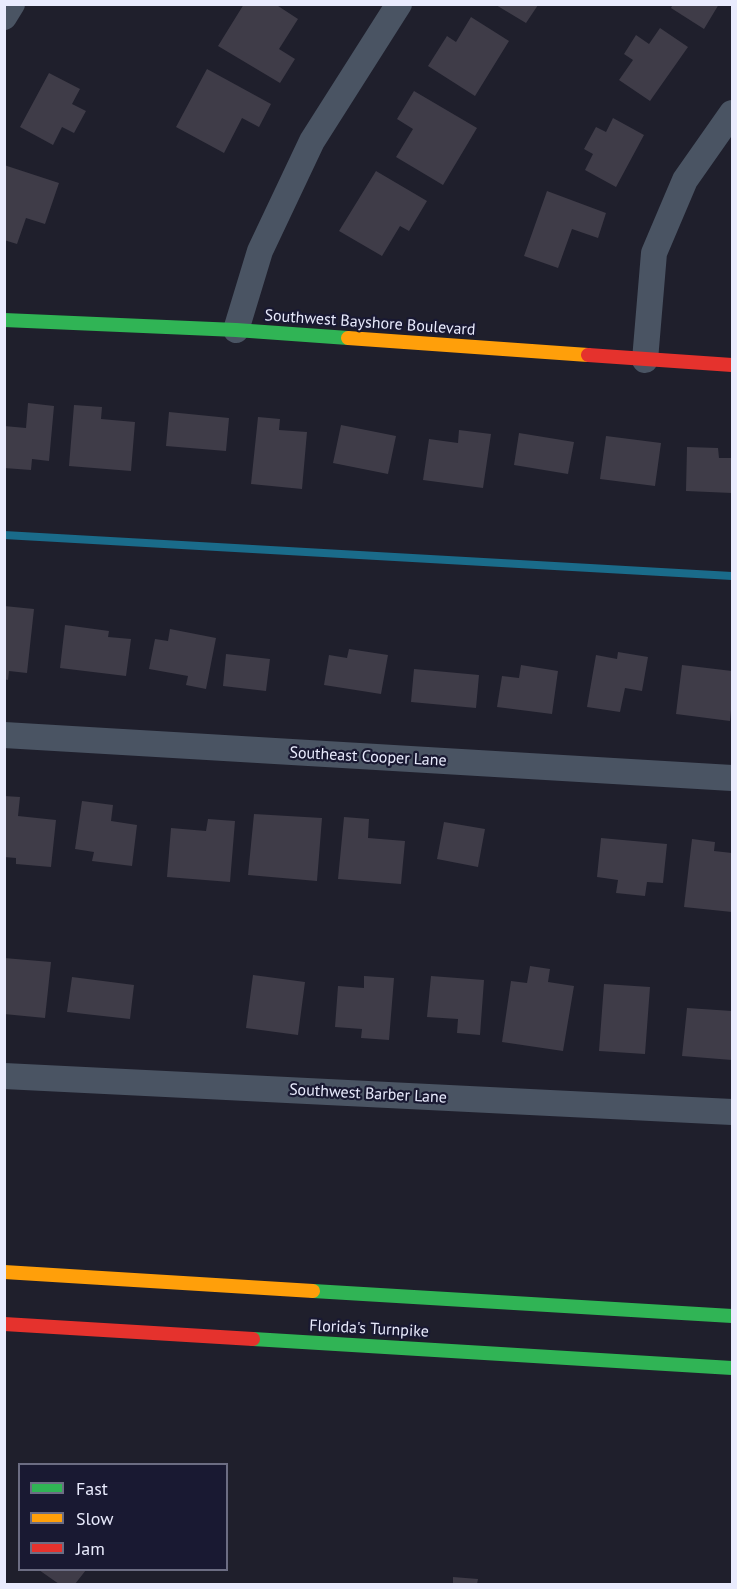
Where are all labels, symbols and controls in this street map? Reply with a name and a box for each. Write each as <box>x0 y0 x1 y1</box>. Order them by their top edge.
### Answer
street label: Southwest Bayshore Boulevard <box>264 306 476 340</box>
street label: Southeast Cooper Lane <box>289 743 447 771</box>
street label: Southwest Barber Lane <box>289 1080 447 1108</box>
street label: Florida's Turnpike <box>309 1316 429 1342</box>
legend <box>18 1463 228 1571</box>
text: Fast <box>76 1477 108 1500</box>
text: Slow <box>76 1507 114 1530</box>
text: Jam <box>76 1537 105 1560</box>

